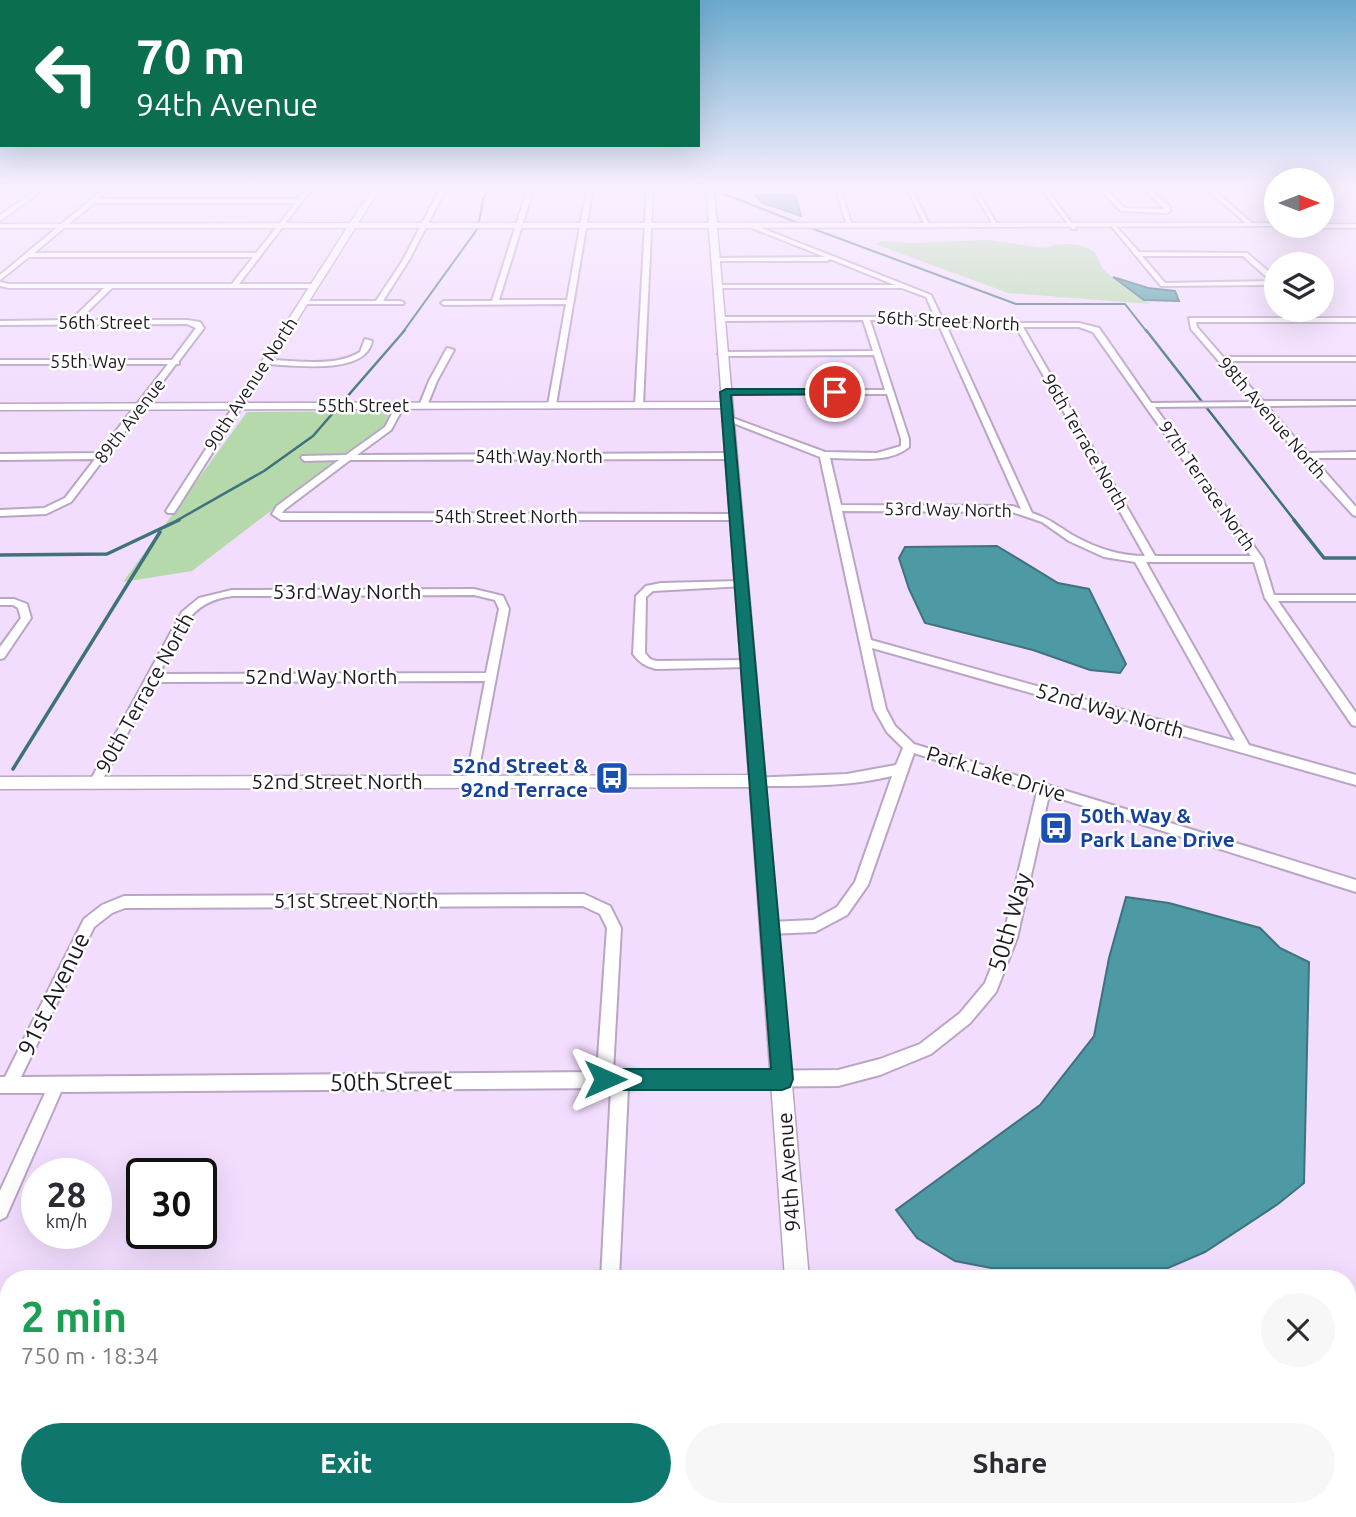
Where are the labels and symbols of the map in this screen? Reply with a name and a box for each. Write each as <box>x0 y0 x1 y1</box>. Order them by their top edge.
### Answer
north arrow <box>1264 168 1334 238</box>
street label: 56th Street North <box>876 306 1020 334</box>
street label: 56th Street <box>58 312 150 332</box>
street label: 90th Avenue North <box>200 313 301 454</box>
street label: 55th Way <box>50 351 126 371</box>
street label: 98th Avenue North <box>1215 353 1331 482</box>
pin <box>805 362 865 422</box>
street label: 96th Terrace North <box>1039 370 1133 513</box>
street label: 89th Avenue <box>90 374 169 467</box>
street label: 55th Street <box>317 395 409 415</box>
street label: 97th Terrace North <box>1156 417 1260 554</box>
street label: 54th Way North <box>475 446 603 466</box>
street label: 53rd Way North <box>884 498 1012 520</box>
street label: 54th Street North <box>434 506 578 526</box>
street label: 53rd Way North <box>273 579 421 603</box>
street label: 90th Terrace North <box>90 608 198 777</box>
street label: 52nd Way North <box>245 664 397 688</box>
street label: 52nd Way North <box>1033 677 1187 743</box>
street label: Park Lake Drive <box>924 740 1069 806</box>
place label: 52nd Street & 92nd Terrace <box>452 753 588 801</box>
bus stop icon: 52nd Street & 92nd Terrace <box>593 759 631 797</box>
street label: 52nd Street North <box>251 769 423 793</box>
place label: 50th Way & Park Lane Drive <box>1080 803 1235 851</box>
bus stop icon: 50th Way & Park Lane Drive <box>1037 809 1075 847</box>
street label: 50th Way <box>983 869 1037 974</box>
street label: 51st Street North <box>274 888 438 912</box>
street label: 91st Avenue <box>12 928 95 1060</box>
position arrow <box>568 1042 642 1116</box>
street label: 50th Street <box>329 1067 453 1096</box>
street label: 94th Avenue <box>772 1112 804 1233</box>
speed limit sign: 30 <box>126 1158 217 1249</box>

